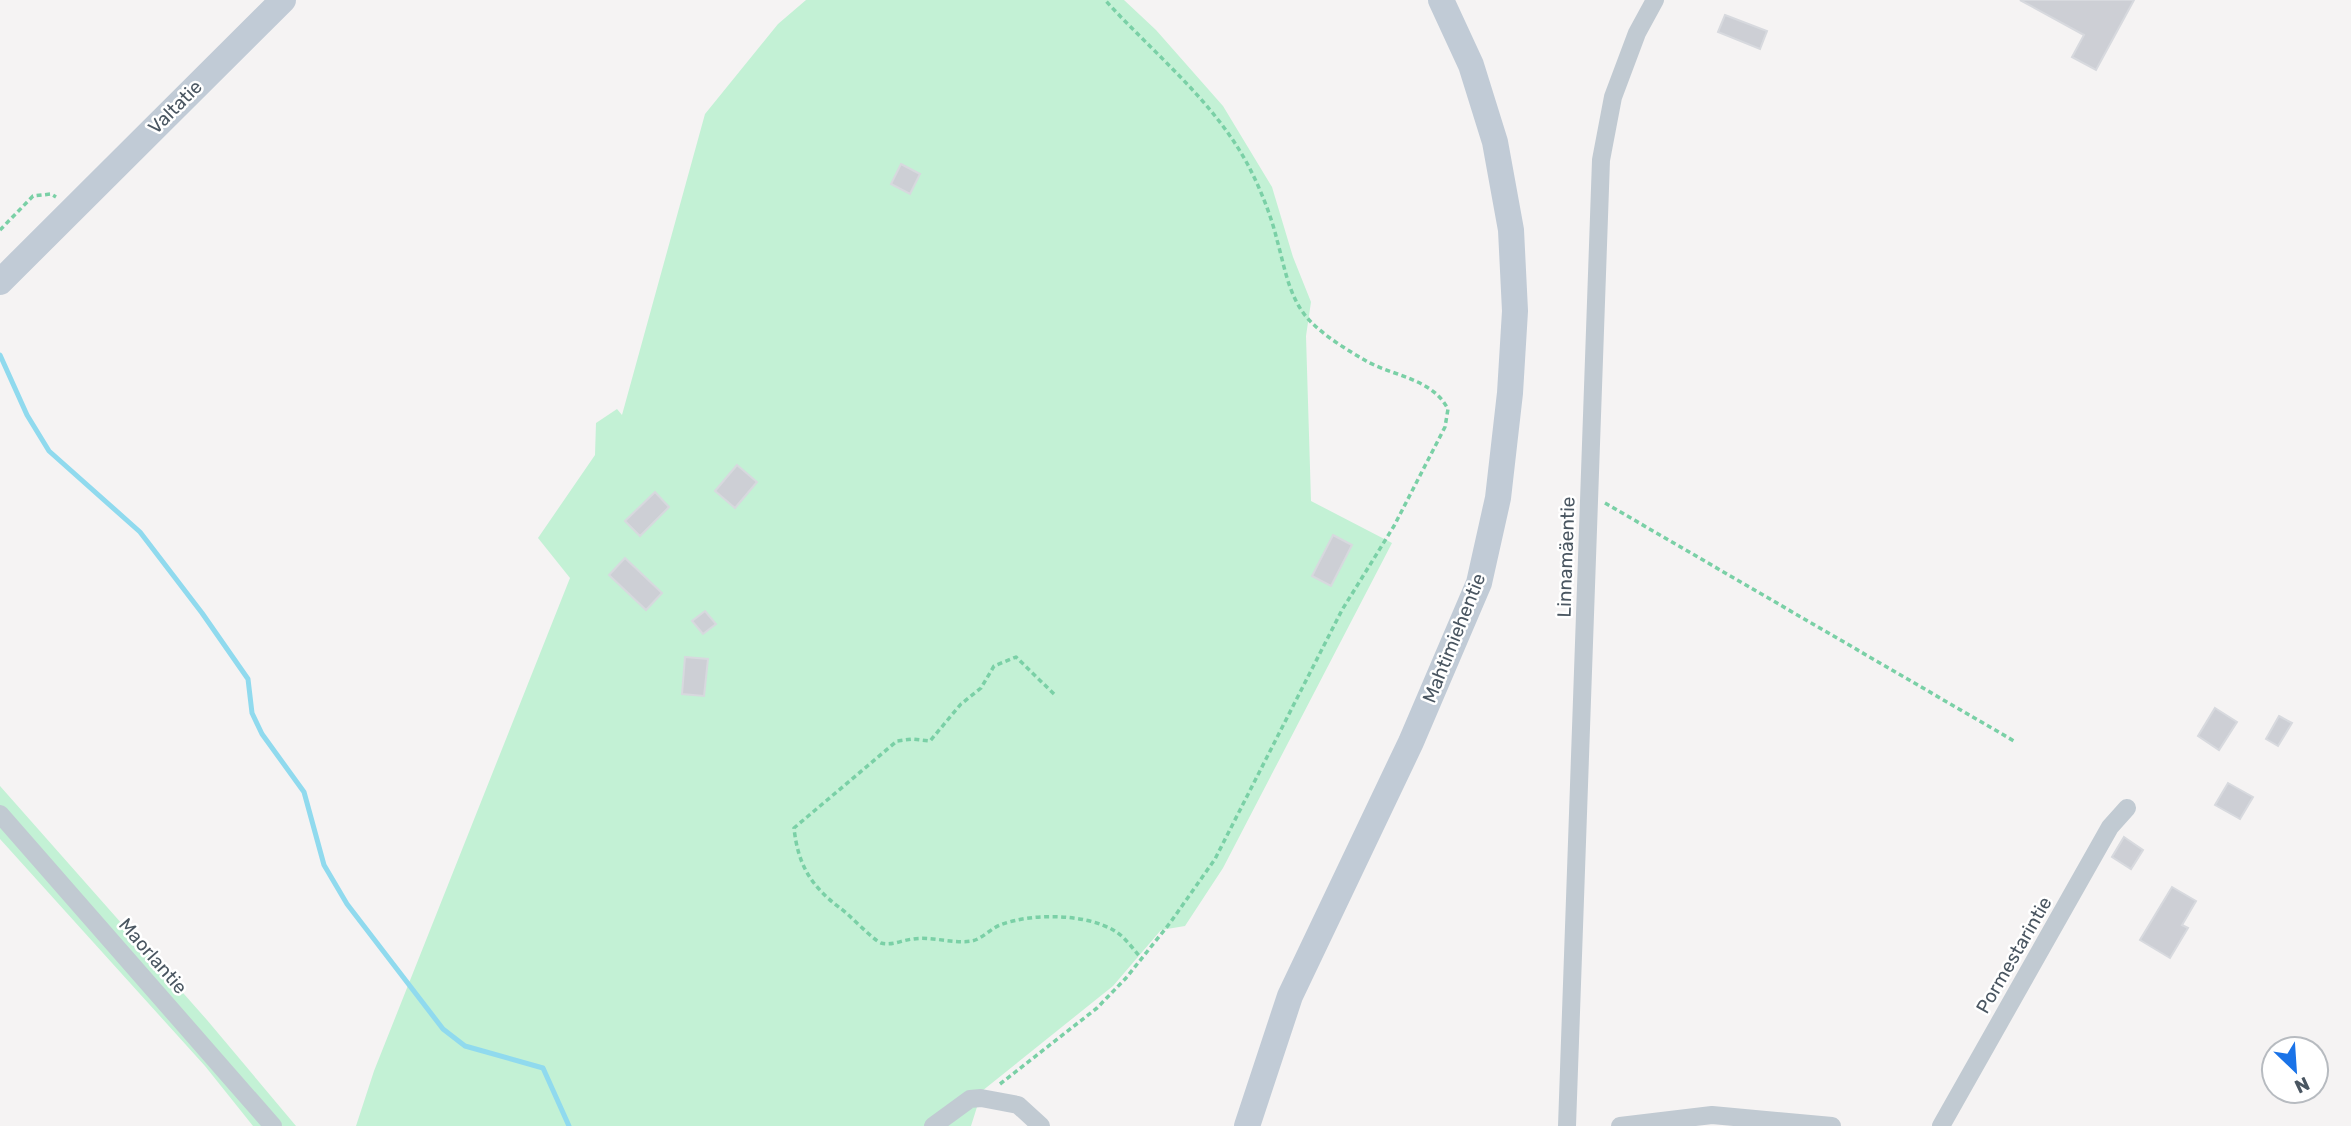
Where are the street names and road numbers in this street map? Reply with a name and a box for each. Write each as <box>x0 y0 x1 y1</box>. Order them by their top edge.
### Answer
street label: Valtatie <box>143 75 207 139</box>
street label: Linnamäentie <box>1552 496 1580 618</box>
street label: Mahtimiehentie <box>1418 570 1490 706</box>
street label: Pormestarintie <box>1971 892 2057 1018</box>
street label: Maorlantie <box>114 913 192 999</box>

